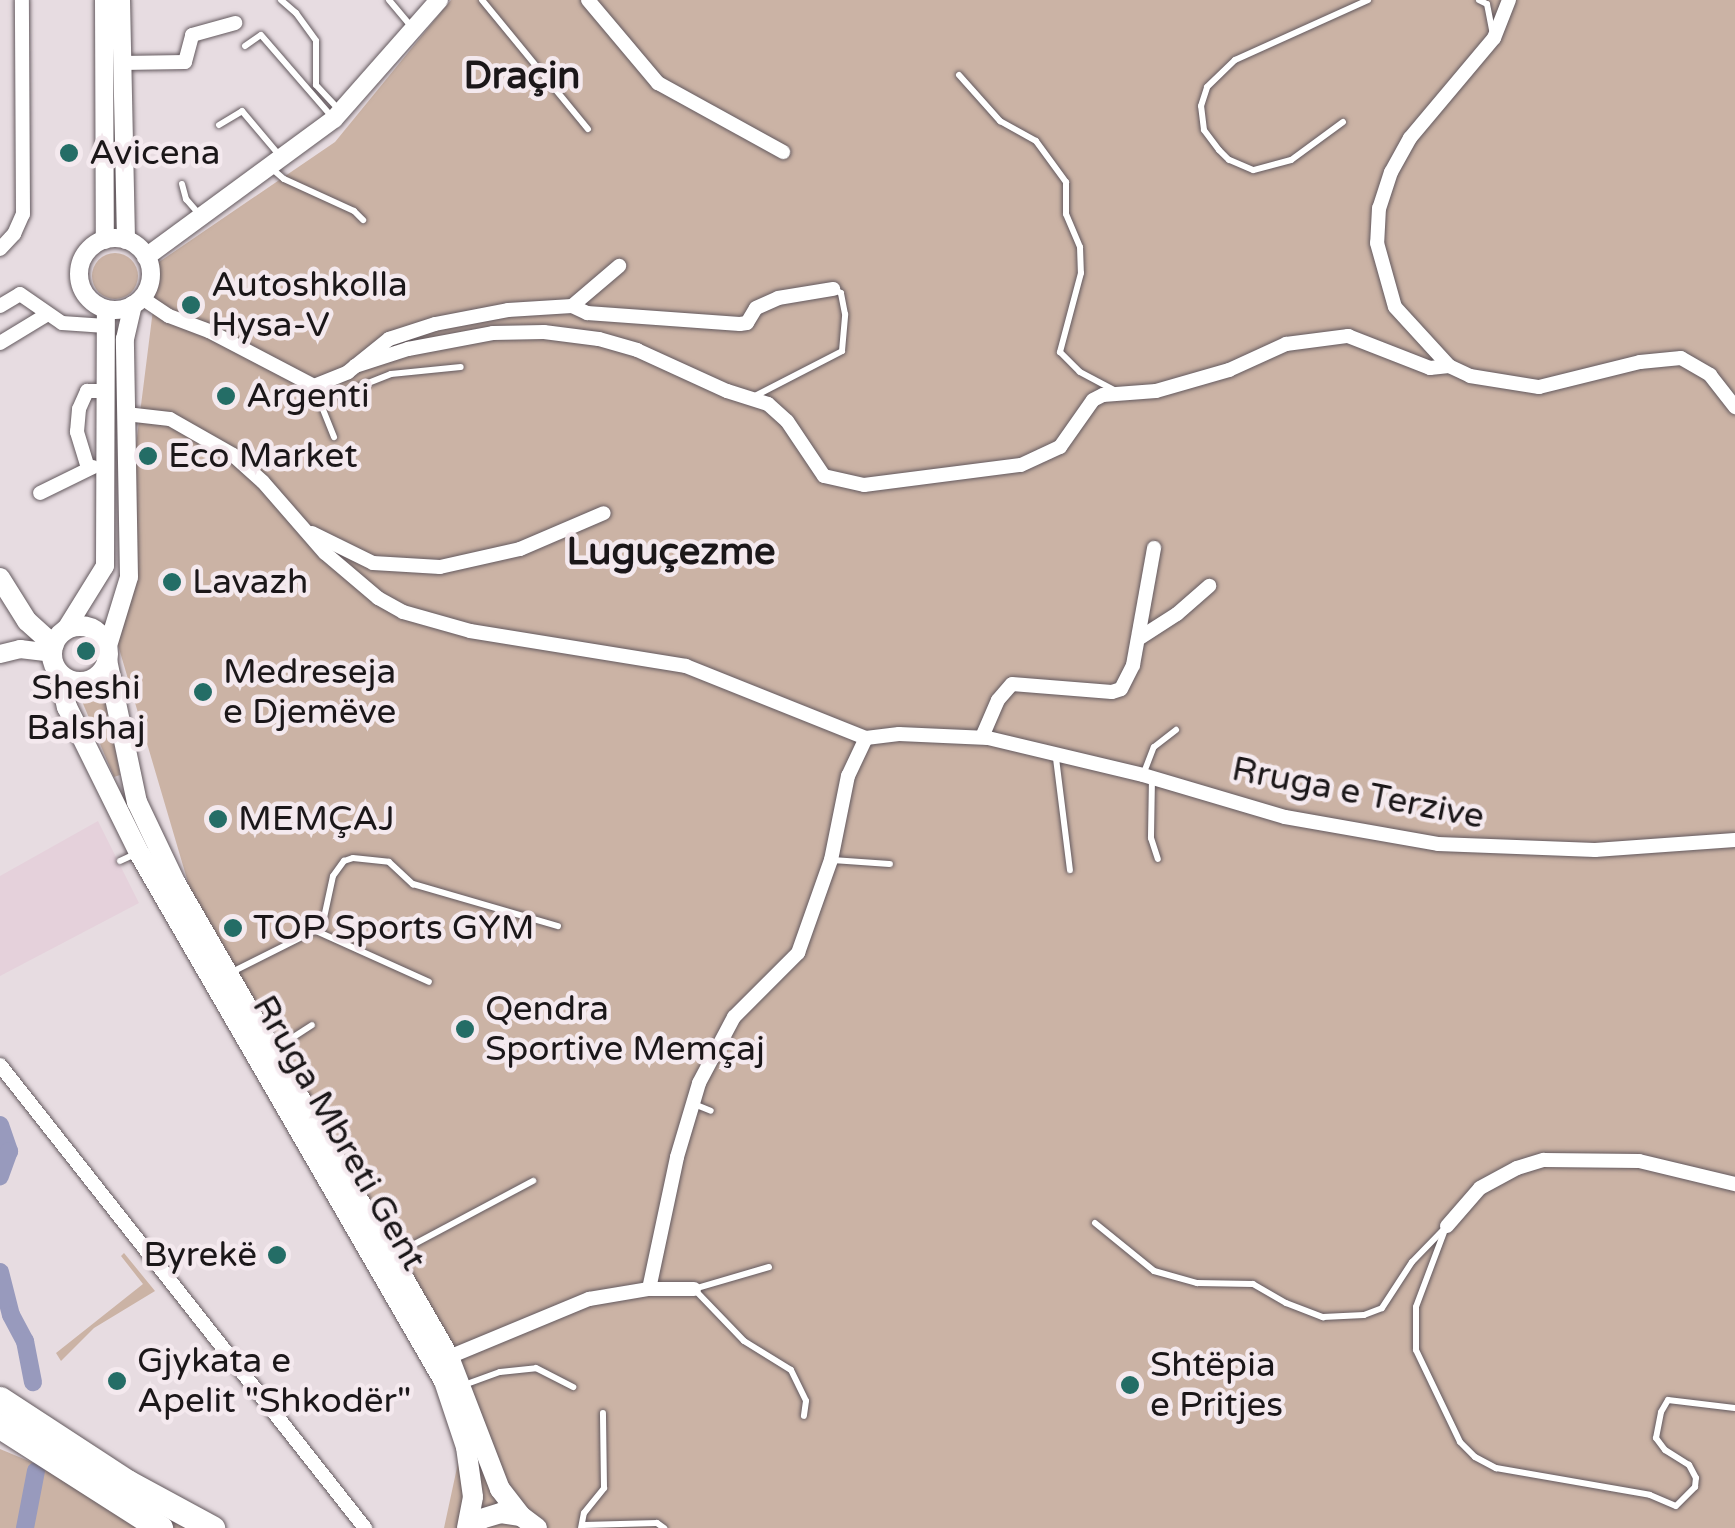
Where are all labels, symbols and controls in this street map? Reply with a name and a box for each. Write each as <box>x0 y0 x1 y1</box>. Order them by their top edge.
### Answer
district label: Draçin <box>464 54 580 100</box>
place label: Avicena <box>89 132 220 174</box>
marker: Avicena <box>58 142 80 164</box>
place label: Autoshkolla Hysa-V <box>211 264 408 346</box>
marker: Autoshkolla Hysa-V <box>180 294 202 316</box>
place label: Argenti <box>246 375 370 417</box>
marker: Argenti <box>215 385 237 407</box>
place label: Eco Market <box>168 435 358 477</box>
marker: Eco Market <box>137 445 159 467</box>
district label: Luguçezme <box>566 530 776 576</box>
place label: Lavazh <box>192 561 308 603</box>
marker: Lavazh <box>161 571 183 593</box>
marker: Sheshi Balshaj <box>75 640 97 662</box>
place label: Medreseja e Djemëve <box>223 651 396 733</box>
place label: Sheshi Balshaj <box>26 667 146 749</box>
marker: Medreseja e Djemëve <box>192 681 214 703</box>
street label: Rruga e Terzive <box>1228 748 1488 838</box>
place label: MEMÇAJ <box>238 798 395 840</box>
marker: MEMÇAJ <box>207 808 229 830</box>
place label: TOP Sports GYM <box>253 907 535 949</box>
marker: TOP Sports GYM <box>222 917 244 939</box>
street label: Rruga Mbreti Gent <box>243 988 435 1278</box>
place label: Qendra Sportive Memçaj <box>485 988 765 1070</box>
marker: Qendra Sportive Memçaj <box>454 1018 476 1040</box>
place label: Byrekë <box>143 1234 257 1276</box>
marker: Byrekë <box>266 1244 288 1266</box>
place label: Gjykata e Apelit "Shkodër" <box>137 1340 411 1422</box>
place label: Shtëpia e Pritjes <box>1150 1344 1283 1426</box>
marker: Gjykata e Apelit "Shkodër" <box>106 1370 128 1392</box>
marker: Shtëpia e Pritjes <box>1119 1374 1141 1396</box>

